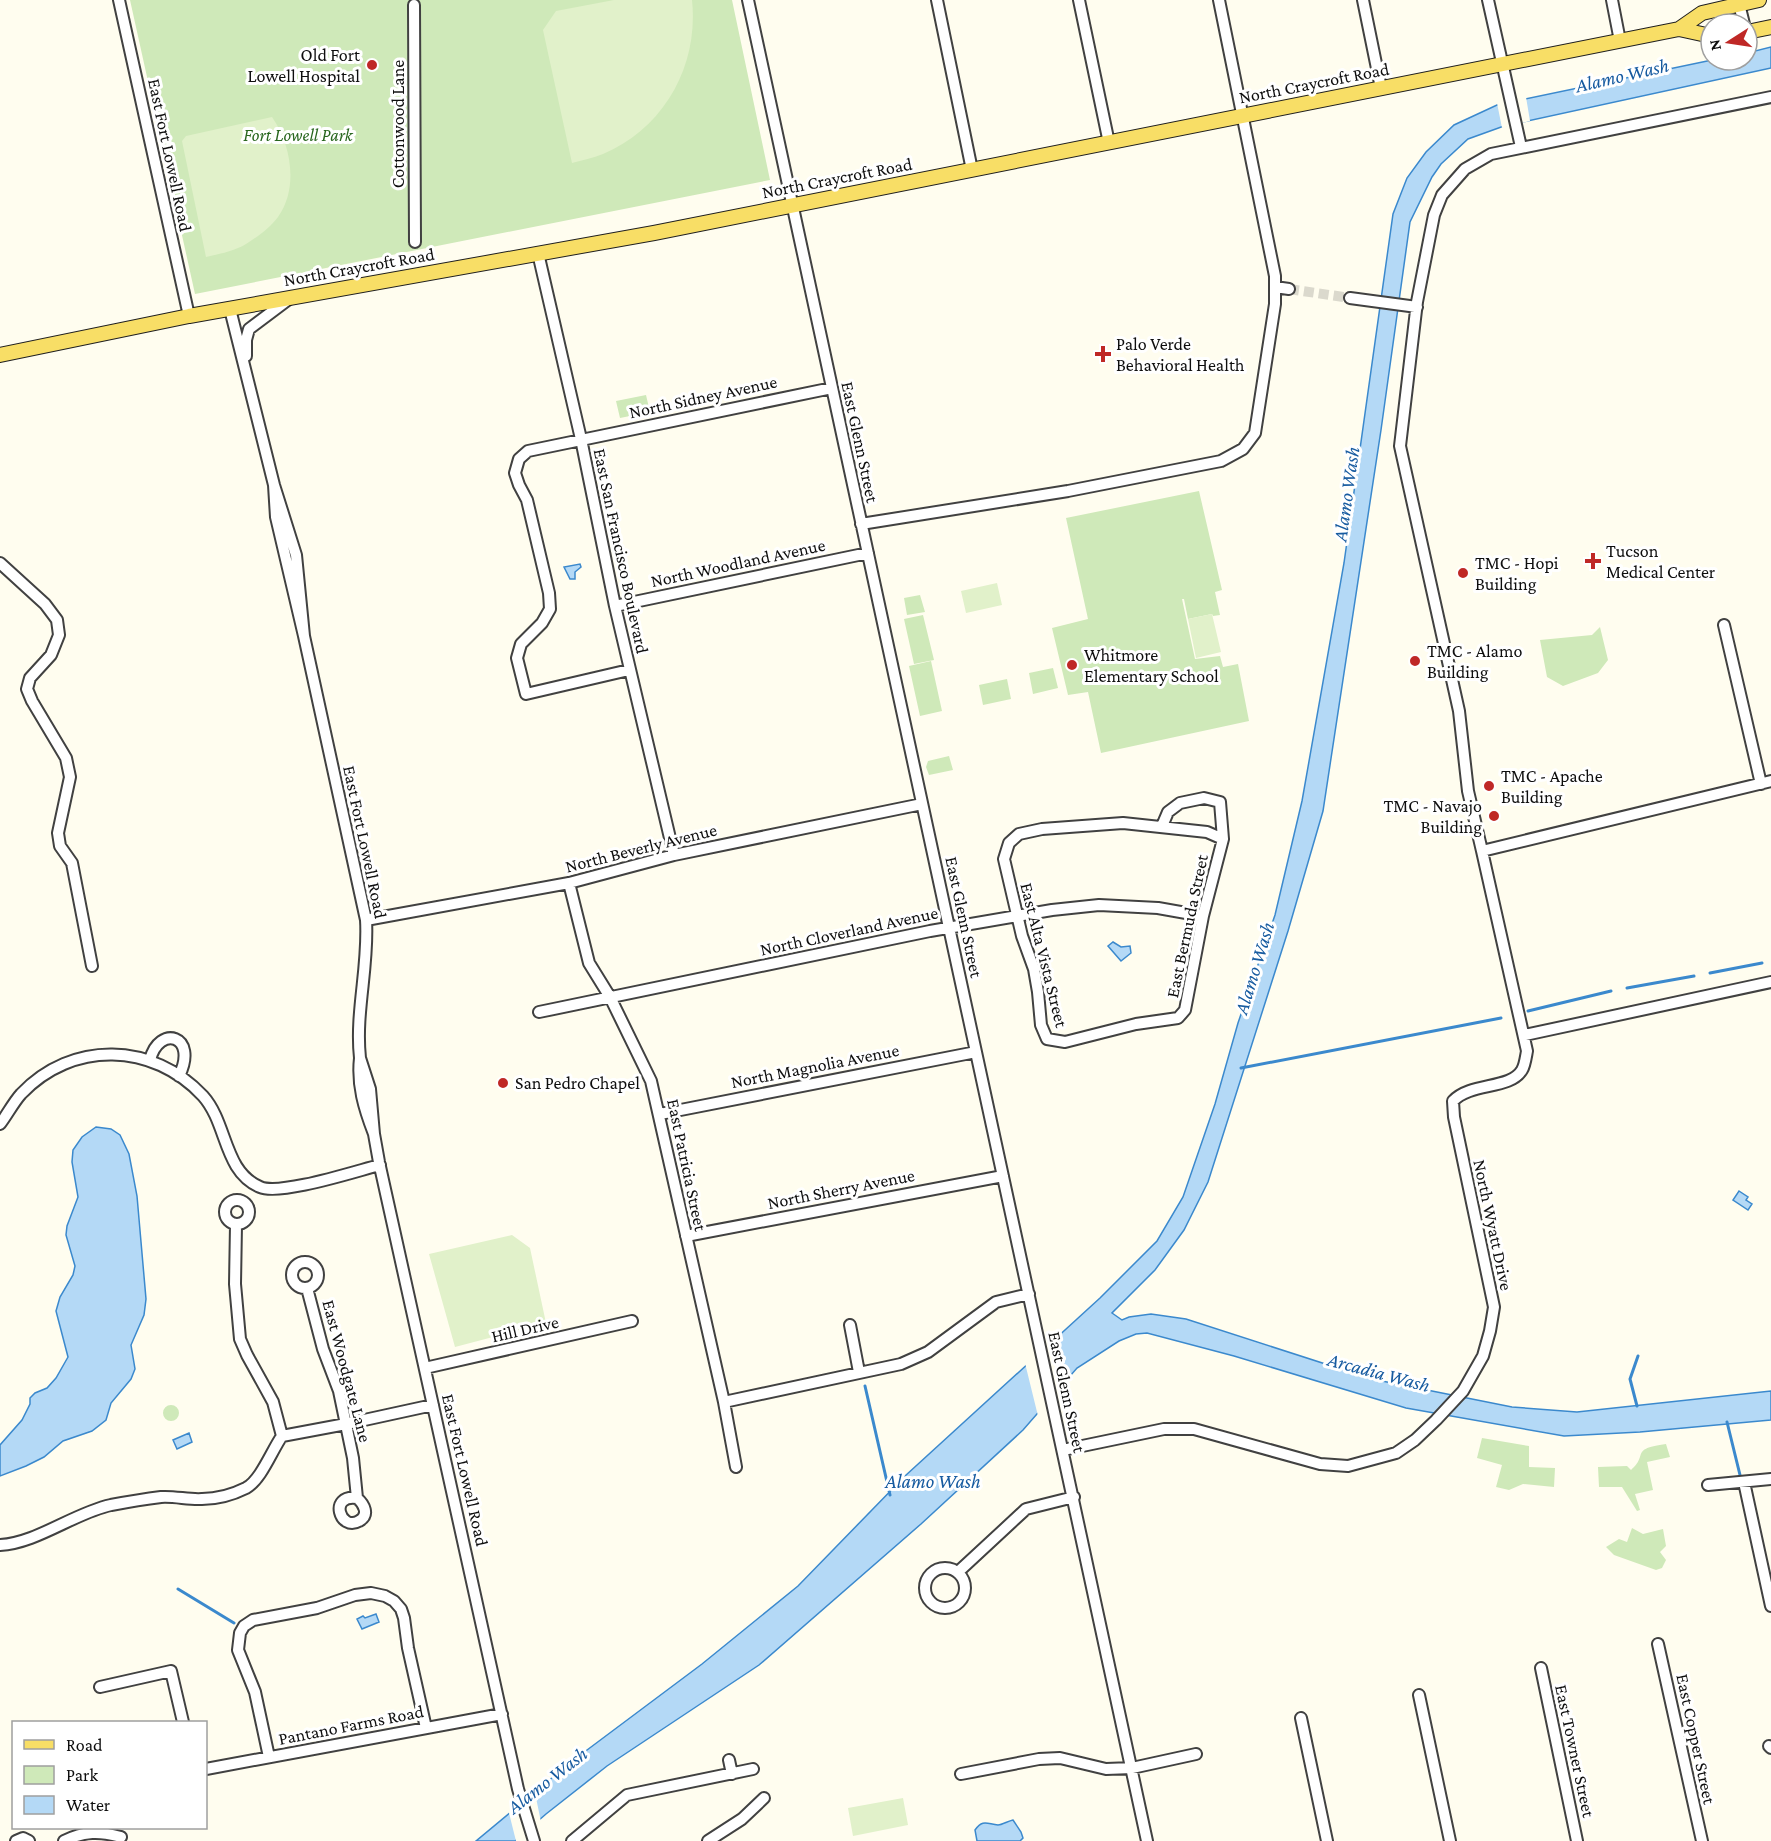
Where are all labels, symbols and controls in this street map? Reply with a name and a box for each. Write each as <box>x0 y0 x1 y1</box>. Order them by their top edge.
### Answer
north arrow <box>1699 12 1759 72</box>
text: N <box>1705 38 1724 52</box>
place label: Old Fort Lowell Hospital <box>247 45 361 86</box>
water label: Alamo Wash <box>1572 54 1671 97</box>
marker: Old Fort Lowell Hospital <box>365 58 379 72</box>
street label: North Craycroft Road <box>1237 59 1391 107</box>
street label: Cottonwood Lane <box>388 60 408 188</box>
street label: East Fort Lowell Road <box>144 77 196 234</box>
park label: Fort Lowell Park <box>243 125 354 145</box>
street label: North Craycroft Road <box>760 154 914 202</box>
street label: North Craycroft Road <box>282 244 436 290</box>
place label: Palo Verde Behavioral Health <box>1116 334 1245 375</box>
marker: Palo Verde Behavioral Health <box>1094 345 1112 363</box>
street label: North Sidney Avenue <box>627 372 779 422</box>
street label: East Glenn Street <box>837 380 883 505</box>
water label: Alamo Wash <box>1328 445 1364 544</box>
street label: East San Francisco Boulevard <box>589 447 653 656</box>
street label: North Woodland Avenue <box>649 535 827 591</box>
place label: Tucson Medical Center <box>1606 541 1716 582</box>
marker: Tucson Medical Center <box>1584 552 1602 570</box>
place label: TMC - Hopi Building <box>1475 553 1559 594</box>
marker: TMC - Hopi Building <box>1456 566 1470 580</box>
place label: TMC - Alamo Building <box>1427 641 1522 682</box>
place label: Whitmore Elementary School <box>1084 645 1219 686</box>
marker: TMC - Alamo Building <box>1408 654 1422 668</box>
marker: Whitmore Elementary School <box>1065 658 1079 672</box>
street label: East Fort Lowell Road <box>339 764 391 921</box>
place label: TMC - Apache Building <box>1501 766 1603 807</box>
marker: TMC - Apache Building <box>1482 779 1496 793</box>
place label: TMC - Navajo Building <box>1384 796 1482 837</box>
marker: TMC - Navajo Building <box>1487 809 1501 823</box>
street label: North Beverly Avenue <box>563 819 719 877</box>
street label: East Bermuda Street <box>1162 851 1212 999</box>
street label: East Glenn Street <box>941 855 987 980</box>
street label: East Alta Vista Street <box>1016 881 1072 1030</box>
street label: North Cloverland Avenue <box>758 902 940 960</box>
water label: Alamo Wash <box>1229 919 1278 1018</box>
street label: North Magnolia Avenue <box>729 1040 901 1092</box>
place label: San Pedro Chapel <box>515 1073 640 1093</box>
marker: San Pedro Chapel <box>496 1076 510 1090</box>
street label: East Patricia Street <box>663 1097 711 1234</box>
street label: North Wyatt Drive <box>1469 1158 1517 1292</box>
street label: North Sherry Avenue <box>766 1165 916 1213</box>
street label: East Woodgate Lane <box>318 1298 376 1444</box>
street label: Hill Drive <box>489 1312 561 1346</box>
street label: East Glenn Street <box>1044 1330 1090 1455</box>
water label: Arcadia Wash <box>1324 1348 1433 1396</box>
street label: East Fort Lowell Road <box>438 1392 492 1549</box>
water label: Alamo Wash <box>884 1470 981 1492</box>
street label: East Copper Street <box>1672 1672 1720 1807</box>
street label: East Towner Street <box>1551 1683 1599 1820</box>
street label: Pantano Farms Road <box>277 1701 426 1749</box>
legend <box>12 1721 207 1829</box>
text: Road <box>66 1735 103 1755</box>
water label: Alamo Wash <box>502 1742 591 1819</box>
text: Park <box>66 1765 98 1785</box>
text: Water <box>66 1795 111 1815</box>

